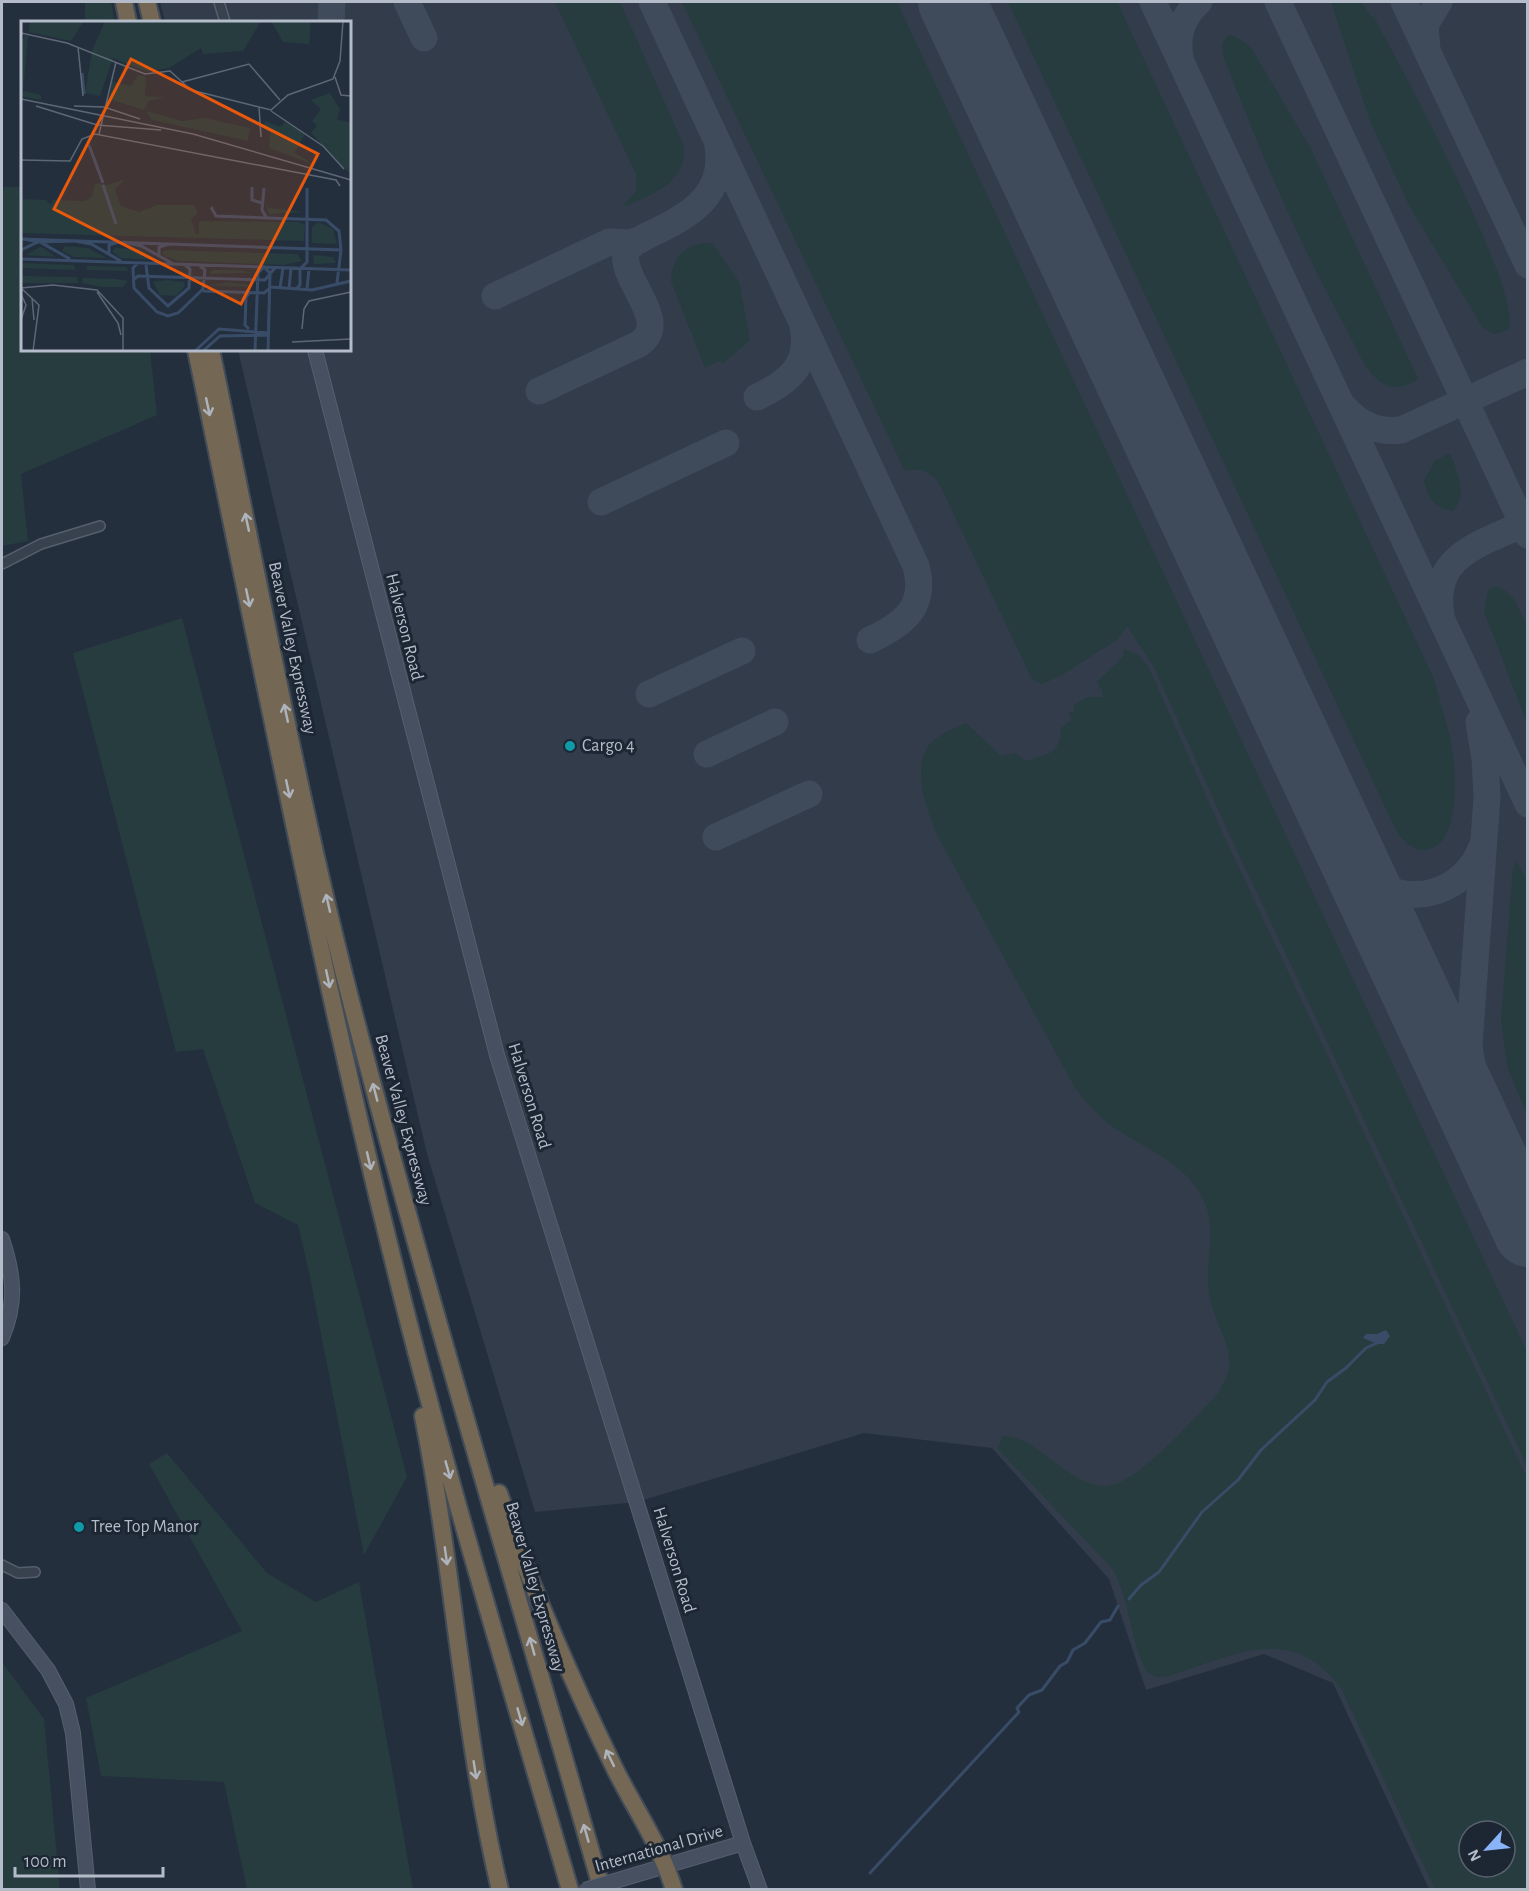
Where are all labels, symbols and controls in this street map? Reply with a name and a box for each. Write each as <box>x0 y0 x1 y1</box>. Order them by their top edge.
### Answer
inset map <box>21 21 351 351</box>
one-way arrow <box>203 396 214 416</box>
one-way arrow <box>240 513 252 532</box>
street label: Beaver Valley Expressway <box>265 560 319 736</box>
street label: Halverson Road <box>382 572 426 682</box>
one-way arrow <box>243 587 254 607</box>
one-way arrow <box>280 704 291 723</box>
place label: Cargo 4 <box>582 737 635 755</box>
marker: Cargo 4 <box>563 739 577 753</box>
one-way arrow <box>283 778 294 798</box>
one-way arrow <box>321 894 333 913</box>
one-way arrow <box>322 970 334 989</box>
street label: Beaver Valley Expressway <box>372 1033 435 1208</box>
street label: Halverson Road <box>504 1041 554 1151</box>
one-way arrow <box>369 1083 381 1102</box>
one-way arrow <box>363 1151 375 1170</box>
one-way arrow <box>443 1460 454 1479</box>
street label: Beaver Valley Expressway <box>502 1500 568 1674</box>
street label: Halverson Road <box>649 1505 699 1615</box>
place label: Tree Top Manor <box>91 1518 199 1536</box>
marker: Tree Top Manor <box>72 1520 86 1534</box>
one-way arrow <box>440 1546 451 1566</box>
one-way arrow <box>526 1637 537 1656</box>
one-way arrow <box>515 1708 526 1727</box>
one-way arrow <box>603 1750 615 1768</box>
one-way arrow <box>470 1760 481 1779</box>
north arrow <box>1457 1819 1517 1879</box>
street label: International Drive <box>593 1822 725 1876</box>
one-way arrow <box>580 1824 591 1843</box>
scale bar <box>15 1840 164 1878</box>
text: N <box>1465 1847 1484 1864</box>
text: 100 m <box>24 1853 67 1871</box>

